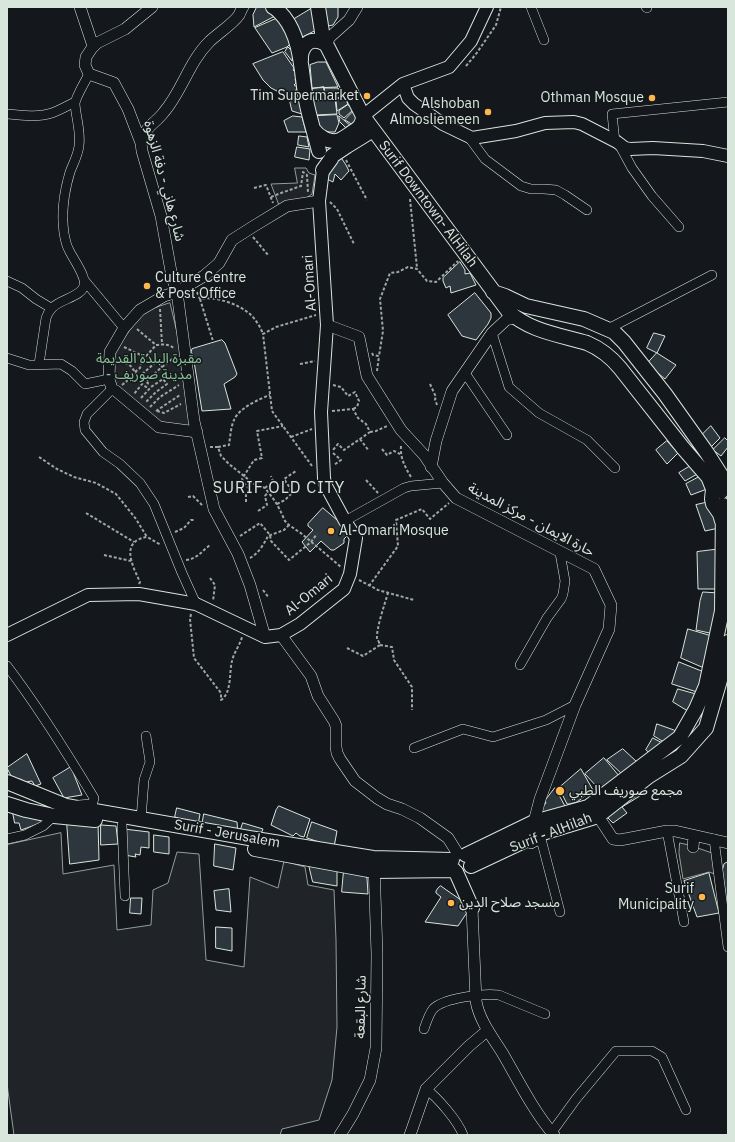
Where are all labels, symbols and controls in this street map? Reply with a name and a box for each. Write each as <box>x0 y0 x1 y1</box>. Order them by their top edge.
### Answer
place label: Tim Supermarket <box>250 88 359 104</box>
place label: Othman Mosque <box>540 90 644 106</box>
marker: Tim Supermarket <box>362 91 372 101</box>
marker: Othman Mosque <box>647 93 657 103</box>
place label: Alshoban Almosliemeen <box>390 96 480 128</box>
marker: Alshoban Almosliemeen <box>483 107 493 117</box>
street label: شارع هاني - دفة الزهوة <box>140 119 188 243</box>
street label: Surif Downtown- AlHilah <box>375 137 481 271</box>
street label: Al-Omari <box>300 254 320 312</box>
place label: Culture Centre & Post Office <box>155 270 246 302</box>
marker: Culture Centre & Post Office <box>142 281 152 291</box>
park label: مقبرة البلدة القديمة - مدينة صوريف <box>96 351 202 384</box>
district label: SURIF OLD CITY <box>213 478 345 498</box>
street label: حارة الايمان - مركز المدينة <box>465 480 597 560</box>
place label: Al-Omari Mosque <box>339 523 449 539</box>
marker: Al-Omari Mosque <box>326 526 336 536</box>
street label: Al-Omari <box>282 571 336 619</box>
place label: مجمع صوريف الطبي <box>569 783 683 799</box>
marker: مجمع صوريف الطبي <box>554 785 566 797</box>
street label: Surif - AlHilah <box>507 810 595 856</box>
street label: Surif - Jerusalem <box>173 816 281 852</box>
place label: Surif Municipality <box>618 881 694 914</box>
marker: Surif Municipality <box>697 892 707 902</box>
place label: مسجد صلاح الدين <box>459 895 560 911</box>
marker: مسجد صلاح الدين <box>446 898 456 908</box>
street label: شارع البقعة <box>352 975 370 1039</box>

